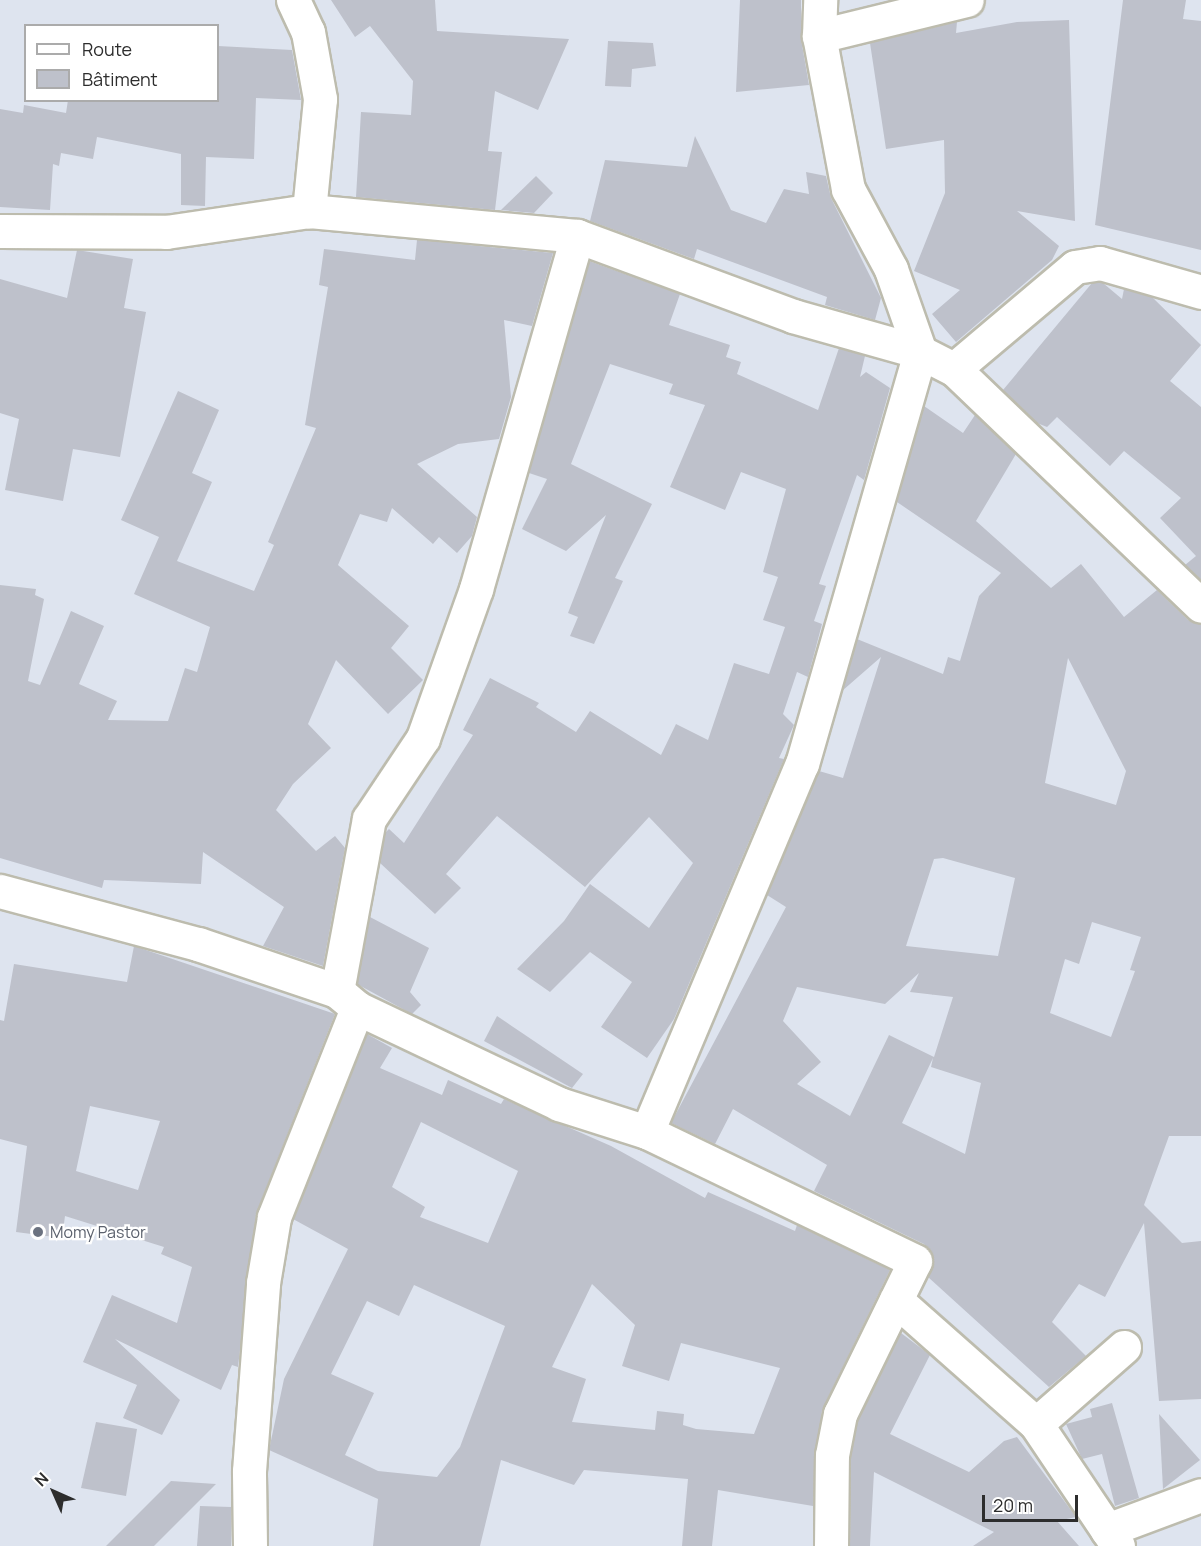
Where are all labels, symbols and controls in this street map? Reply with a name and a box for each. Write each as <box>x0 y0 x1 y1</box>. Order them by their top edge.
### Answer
legend <box>24 24 219 102</box>
text: Route <box>82 37 132 61</box>
text: Bâtiment <box>82 67 158 91</box>
place label: Momy Pastor <box>50 1222 146 1242</box>
marker: Momy Pastor <box>31 1225 45 1239</box>
north arrow <box>24 1462 84 1522</box>
text: N <box>29 1467 53 1491</box>
scale bar <box>985 1483 1081 1521</box>
text: 20 m <box>993 1493 1033 1517</box>

